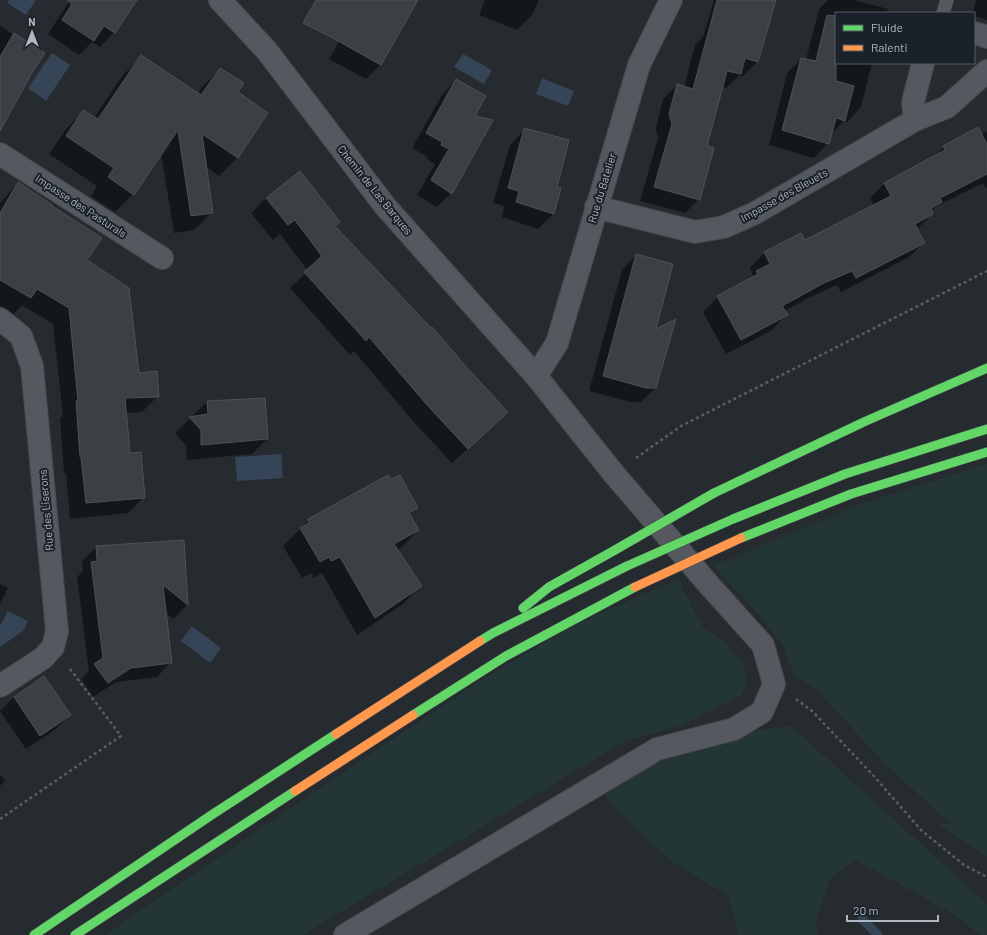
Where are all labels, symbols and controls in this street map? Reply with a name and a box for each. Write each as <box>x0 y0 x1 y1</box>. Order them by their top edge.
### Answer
north arrow <box>12 12 52 52</box>
legend <box>835 12 975 64</box>
text: N <box>28 15 36 28</box>
text: Fluide <box>871 20 903 34</box>
text: Ralenti <box>871 40 908 54</box>
street label: Chemin de Las Barques <box>335 142 415 237</box>
street label: Rue du Batelier <box>585 151 618 224</box>
street label: Impasse des Bleuets <box>738 165 830 224</box>
street label: Impasse des Pasturals <box>33 171 129 240</box>
street label: Rue des Liserons <box>35 469 56 551</box>
scale bar <box>847 897 938 923</box>
text: 20 m <box>853 903 879 917</box>

